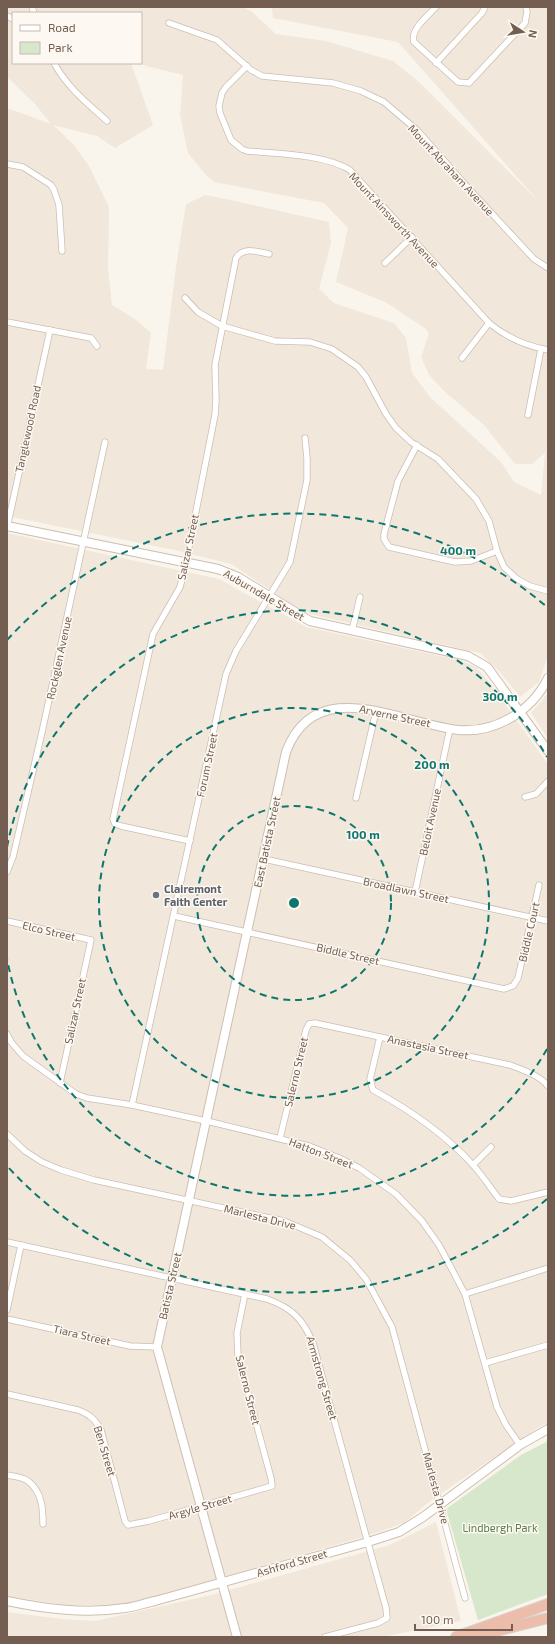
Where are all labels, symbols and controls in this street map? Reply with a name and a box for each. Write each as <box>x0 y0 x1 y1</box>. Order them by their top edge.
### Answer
legend <box>12 12 142 64</box>
north arrow <box>503 12 543 52</box>
text: Road <box>48 20 76 34</box>
text: N <box>526 29 540 39</box>
text: Park <box>48 40 73 54</box>
street label: Mount Abraham Avenue <box>406 121 497 218</box>
street label: Mount Ainsworth Avenue <box>347 169 442 270</box>
street label: Tanglewood Road <box>12 384 43 474</box>
street label: Salizar Street <box>174 513 201 581</box>
text: 400 m <box>440 543 476 557</box>
street label: Auburndale Street <box>222 566 307 623</box>
street label: Rockglen Avenue <box>43 615 74 701</box>
text: 300 m <box>482 689 518 703</box>
street label: Arverne Street <box>358 702 432 729</box>
street label: Forum Street <box>193 732 220 798</box>
text: 200 m <box>414 757 450 771</box>
street label: Beloit Avenue <box>416 787 443 857</box>
street label: East Batista Street <box>250 795 283 889</box>
text: 100 m <box>346 827 380 841</box>
street label: Broadlawn Street <box>362 874 450 905</box>
place label: Clairemont Faith Center <box>164 882 228 908</box>
marker: Clairemont Faith Center <box>151 890 161 900</box>
centre of rings <box>287 896 301 910</box>
street label: Biddle Court <box>515 901 542 963</box>
street label: Elco Street <box>21 918 77 943</box>
street label: Biddle Street <box>315 940 381 967</box>
street label: Salizar Street <box>61 977 88 1045</box>
street label: Anastasia Street <box>386 1032 470 1061</box>
street label: Salerno Street <box>281 1036 310 1108</box>
street label: Hatton Street <box>287 1134 355 1171</box>
street label: Marlesta Drive <box>223 1201 298 1232</box>
street label: Batista Street <box>155 1251 184 1321</box>
street label: Tiara Street <box>52 1322 112 1347</box>
street label: Armstrong Street <box>304 1334 341 1421</box>
street label: Salerno Street <box>234 1354 263 1426</box>
street label: Ben Street <box>92 1424 119 1478</box>
street label: Marlesta Drive <box>421 1451 452 1525</box>
street label: Argyle Street <box>167 1491 233 1522</box>
park label: Lindbergh Park <box>462 1521 538 1534</box>
street label: Ashford Street <box>255 1546 329 1579</box>
scale bar <box>415 1606 512 1632</box>
text: 100 m <box>421 1612 453 1626</box>

